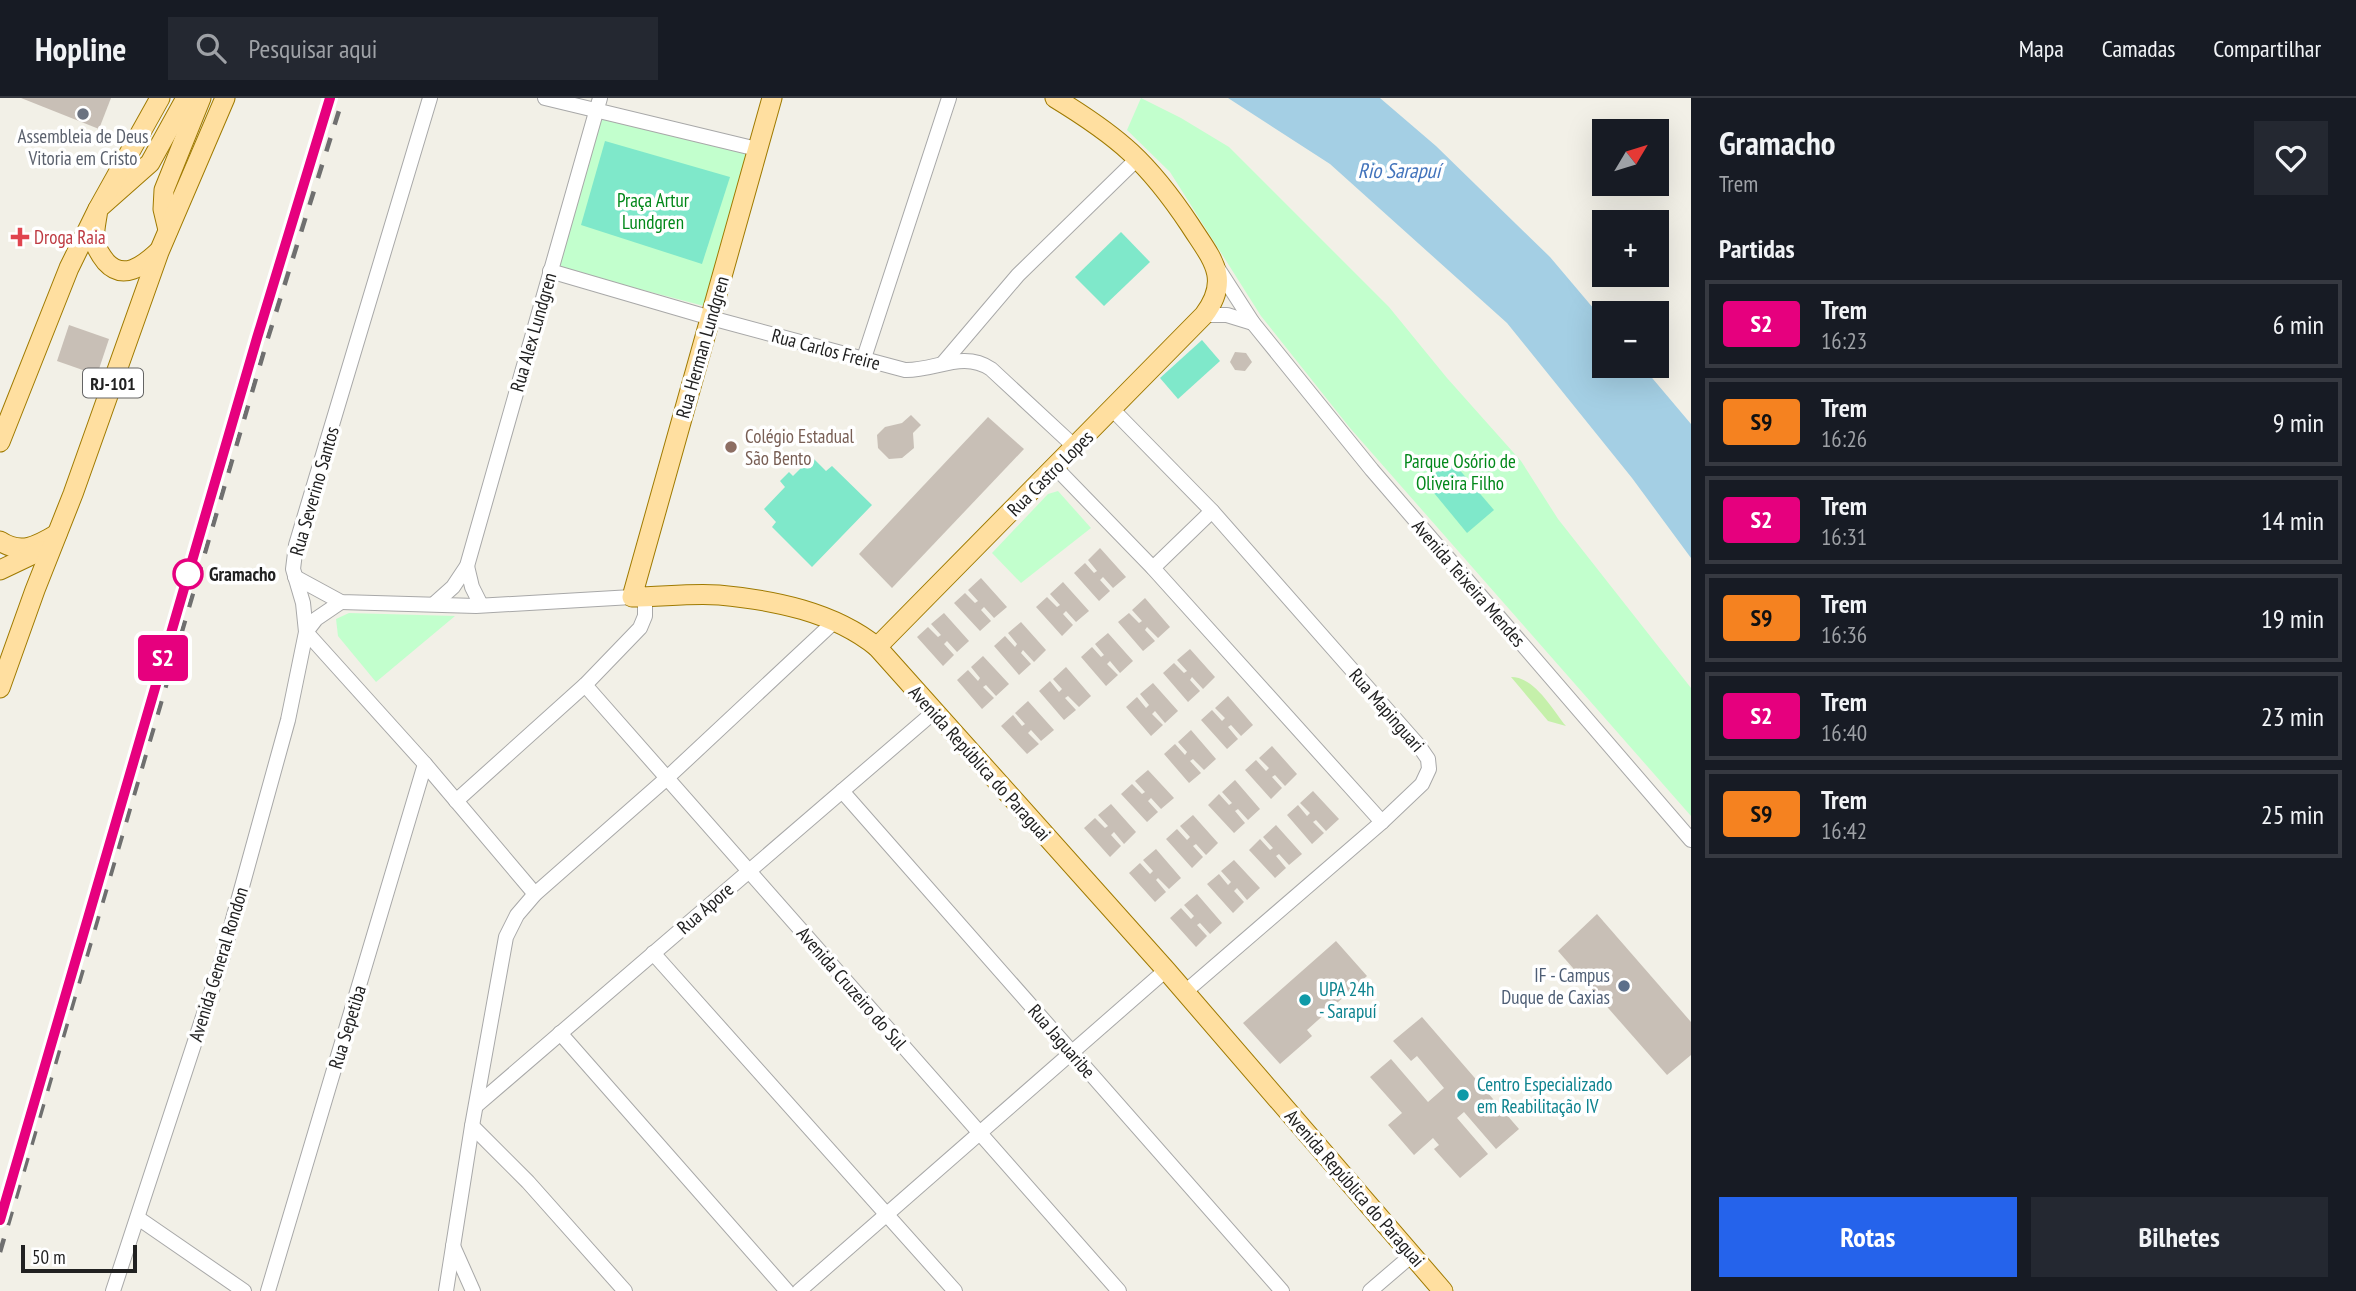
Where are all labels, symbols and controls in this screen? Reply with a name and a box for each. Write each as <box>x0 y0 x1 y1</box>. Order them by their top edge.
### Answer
search box <box>168 17 658 80</box>
text: Hopline <box>35 27 126 70</box>
icon: search <box>192 29 230 67</box>
text: Pesquisar aqui <box>248 32 377 65</box>
text: Mapa <box>2019 33 2064 64</box>
text: Camadas <box>2102 33 2175 64</box>
text: Compartilhar <box>2213 33 2321 64</box>
marker: Assembleia de Deus Vitoria em Cristo <box>75 106 91 122</box>
north arrow <box>1592 119 1670 196</box>
map controls <box>1592 119 1669 378</box>
text: Gramacho <box>1719 121 1835 164</box>
button: heart <box>2254 121 2328 195</box>
place label: Assembleia de Deus Vitoria em Cristo <box>18 124 148 170</box>
water label: Rio Sarapuí <box>1358 157 1445 184</box>
text: Trem <box>1719 169 1758 198</box>
park label: Praça Artur Lundgren <box>617 188 690 234</box>
button: + <box>1592 210 1669 287</box>
place label: Droga Raia <box>34 225 106 249</box>
marker: Droga Raia <box>12 229 28 245</box>
text: Partidas <box>1719 232 1795 265</box>
street label: Rua Alex Lundgren <box>505 270 561 394</box>
street label: Rua Herman Lundgren <box>670 273 734 421</box>
text: Trem <box>1821 293 1867 326</box>
button: − <box>1592 301 1669 378</box>
text: S2 <box>1750 308 1773 339</box>
text: 6 min <box>2273 308 2324 341</box>
street label: Rua Carlos Freire <box>769 323 883 375</box>
text: 16:23 <box>1821 326 1867 355</box>
road number: RJ-101 <box>83 368 143 398</box>
text: Trem <box>1821 391 1867 424</box>
text: S9 <box>1750 406 1773 437</box>
text: 9 min <box>2273 406 2324 439</box>
street label: Rua Severino Santos <box>284 423 344 559</box>
place label: Colégio Estadual São Bento <box>745 424 855 470</box>
text: 16:26 <box>1821 424 1867 453</box>
street label: Rua Castro Lopes <box>1002 425 1098 521</box>
marker: Colégio Estadual São Bento <box>723 439 739 455</box>
park label: Parque Osório de Oliveira Filho <box>1404 449 1516 495</box>
text: Trem <box>1821 489 1867 522</box>
text: S2 <box>1750 504 1773 535</box>
text: 14 min <box>2261 504 2324 537</box>
street label: Avenida Teixeira Mendes <box>1407 514 1531 652</box>
text: 16:31 <box>1821 522 1867 551</box>
marker: Gramacho <box>173 559 203 589</box>
place label: Gramacho <box>209 562 276 586</box>
text: Trem <box>1821 587 1867 620</box>
text: S9 <box>1750 602 1773 633</box>
text: 19 min <box>2261 602 2324 635</box>
text: 16:36 <box>1821 620 1867 649</box>
line badge: S2 <box>132 635 194 681</box>
text: S2 <box>152 642 174 673</box>
street label: Rua Mapinguari <box>1344 663 1430 757</box>
street label: Avenida República do Paraguai <box>904 680 1056 846</box>
text: Trem <box>1821 685 1867 718</box>
text: S2 <box>1750 700 1773 731</box>
text: 23 min <box>2261 700 2324 733</box>
text: 16:40 <box>1821 718 1867 747</box>
text: Trem <box>1821 783 1867 816</box>
text: S9 <box>1750 798 1773 829</box>
text: 25 min <box>2261 798 2324 831</box>
text: 16:42 <box>1821 816 1867 845</box>
street label: Rua Apore <box>672 877 738 939</box>
street label: Avenida General Rondon <box>183 884 253 1044</box>
street label: Avenida Cruzeiro do Sul <box>792 922 912 1055</box>
place label: IF - Campus Duque de Caxias <box>1501 963 1610 1009</box>
place label: UPA 24h - Sarapuí <box>1319 977 1377 1023</box>
marker: IF - Campus Duque de Caxias <box>1616 978 1632 994</box>
street label: Rua Sepetiba <box>323 982 371 1072</box>
marker: UPA 24h - Sarapuí <box>1297 992 1313 1008</box>
street label: Rua Jaguaribe <box>1023 999 1101 1083</box>
place label: Centro Especializado em Reabilitação IV <box>1477 1072 1612 1118</box>
marker: Centro Especializado em Reabilitação IV <box>1455 1087 1471 1103</box>
street label: Avenida República do Paraguai <box>1280 1104 1430 1272</box>
button: Rotas <box>1719 1197 2017 1277</box>
button: Bilhetes <box>2031 1197 2328 1277</box>
scale bar <box>21 1242 136 1274</box>
text: 50 m <box>32 1245 66 1269</box>

